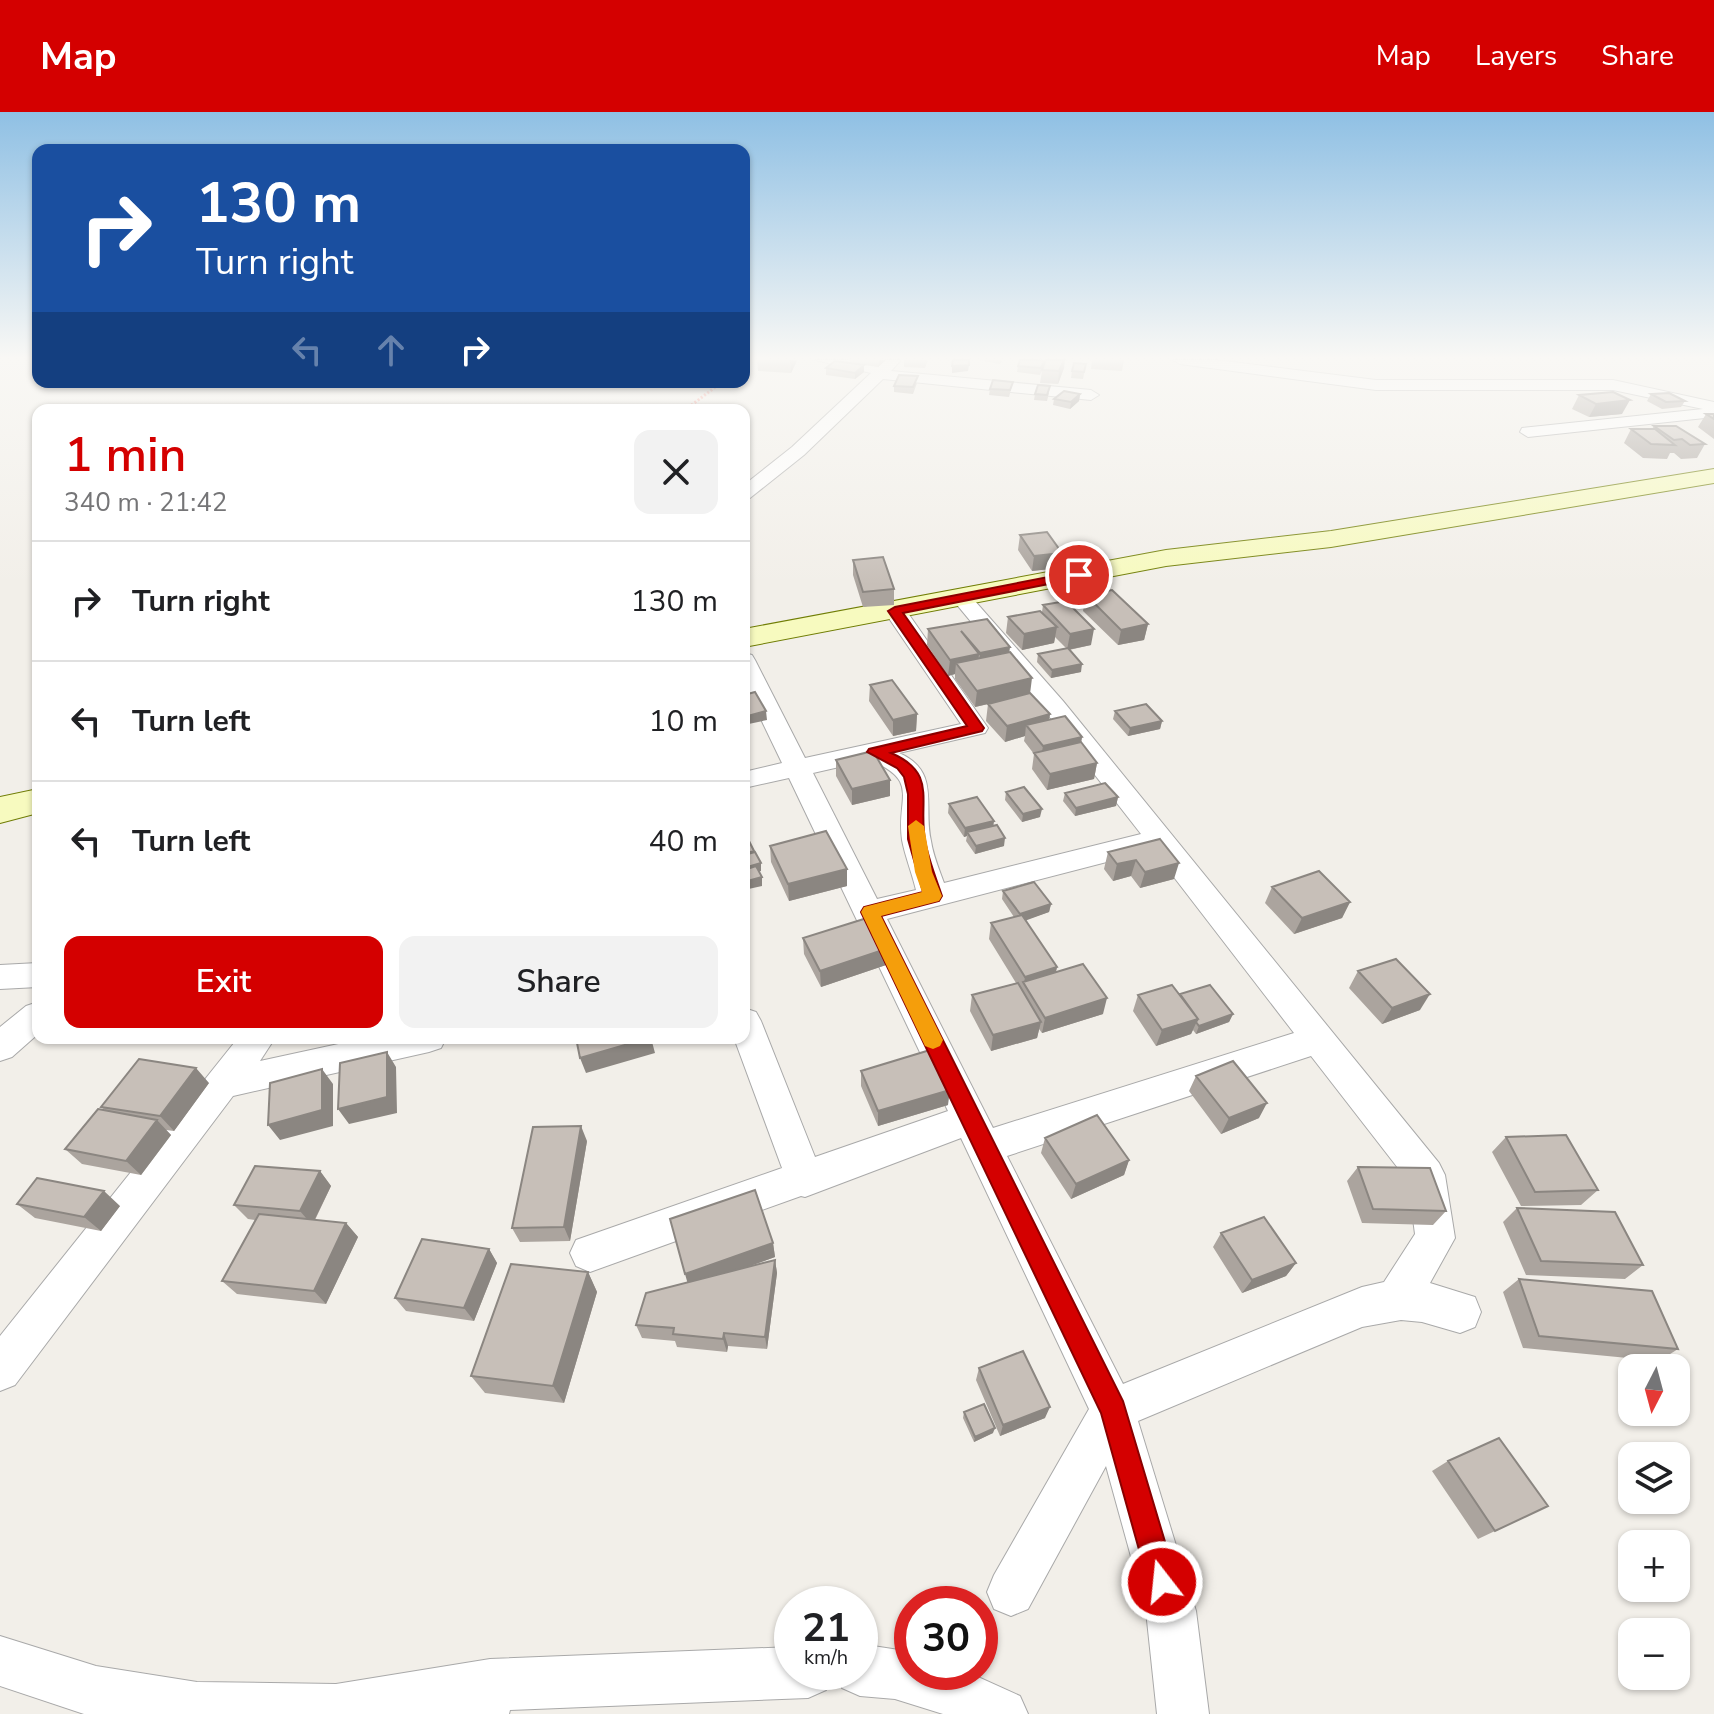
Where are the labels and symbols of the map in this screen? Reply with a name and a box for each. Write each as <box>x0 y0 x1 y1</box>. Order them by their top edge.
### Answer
pin <box>1045 541 1113 609</box>
north arrow <box>1618 1354 1690 1426</box>
position arrow <box>1120 1540 1204 1624</box>
speed limit sign: 30 <box>894 1586 998 1690</box>

